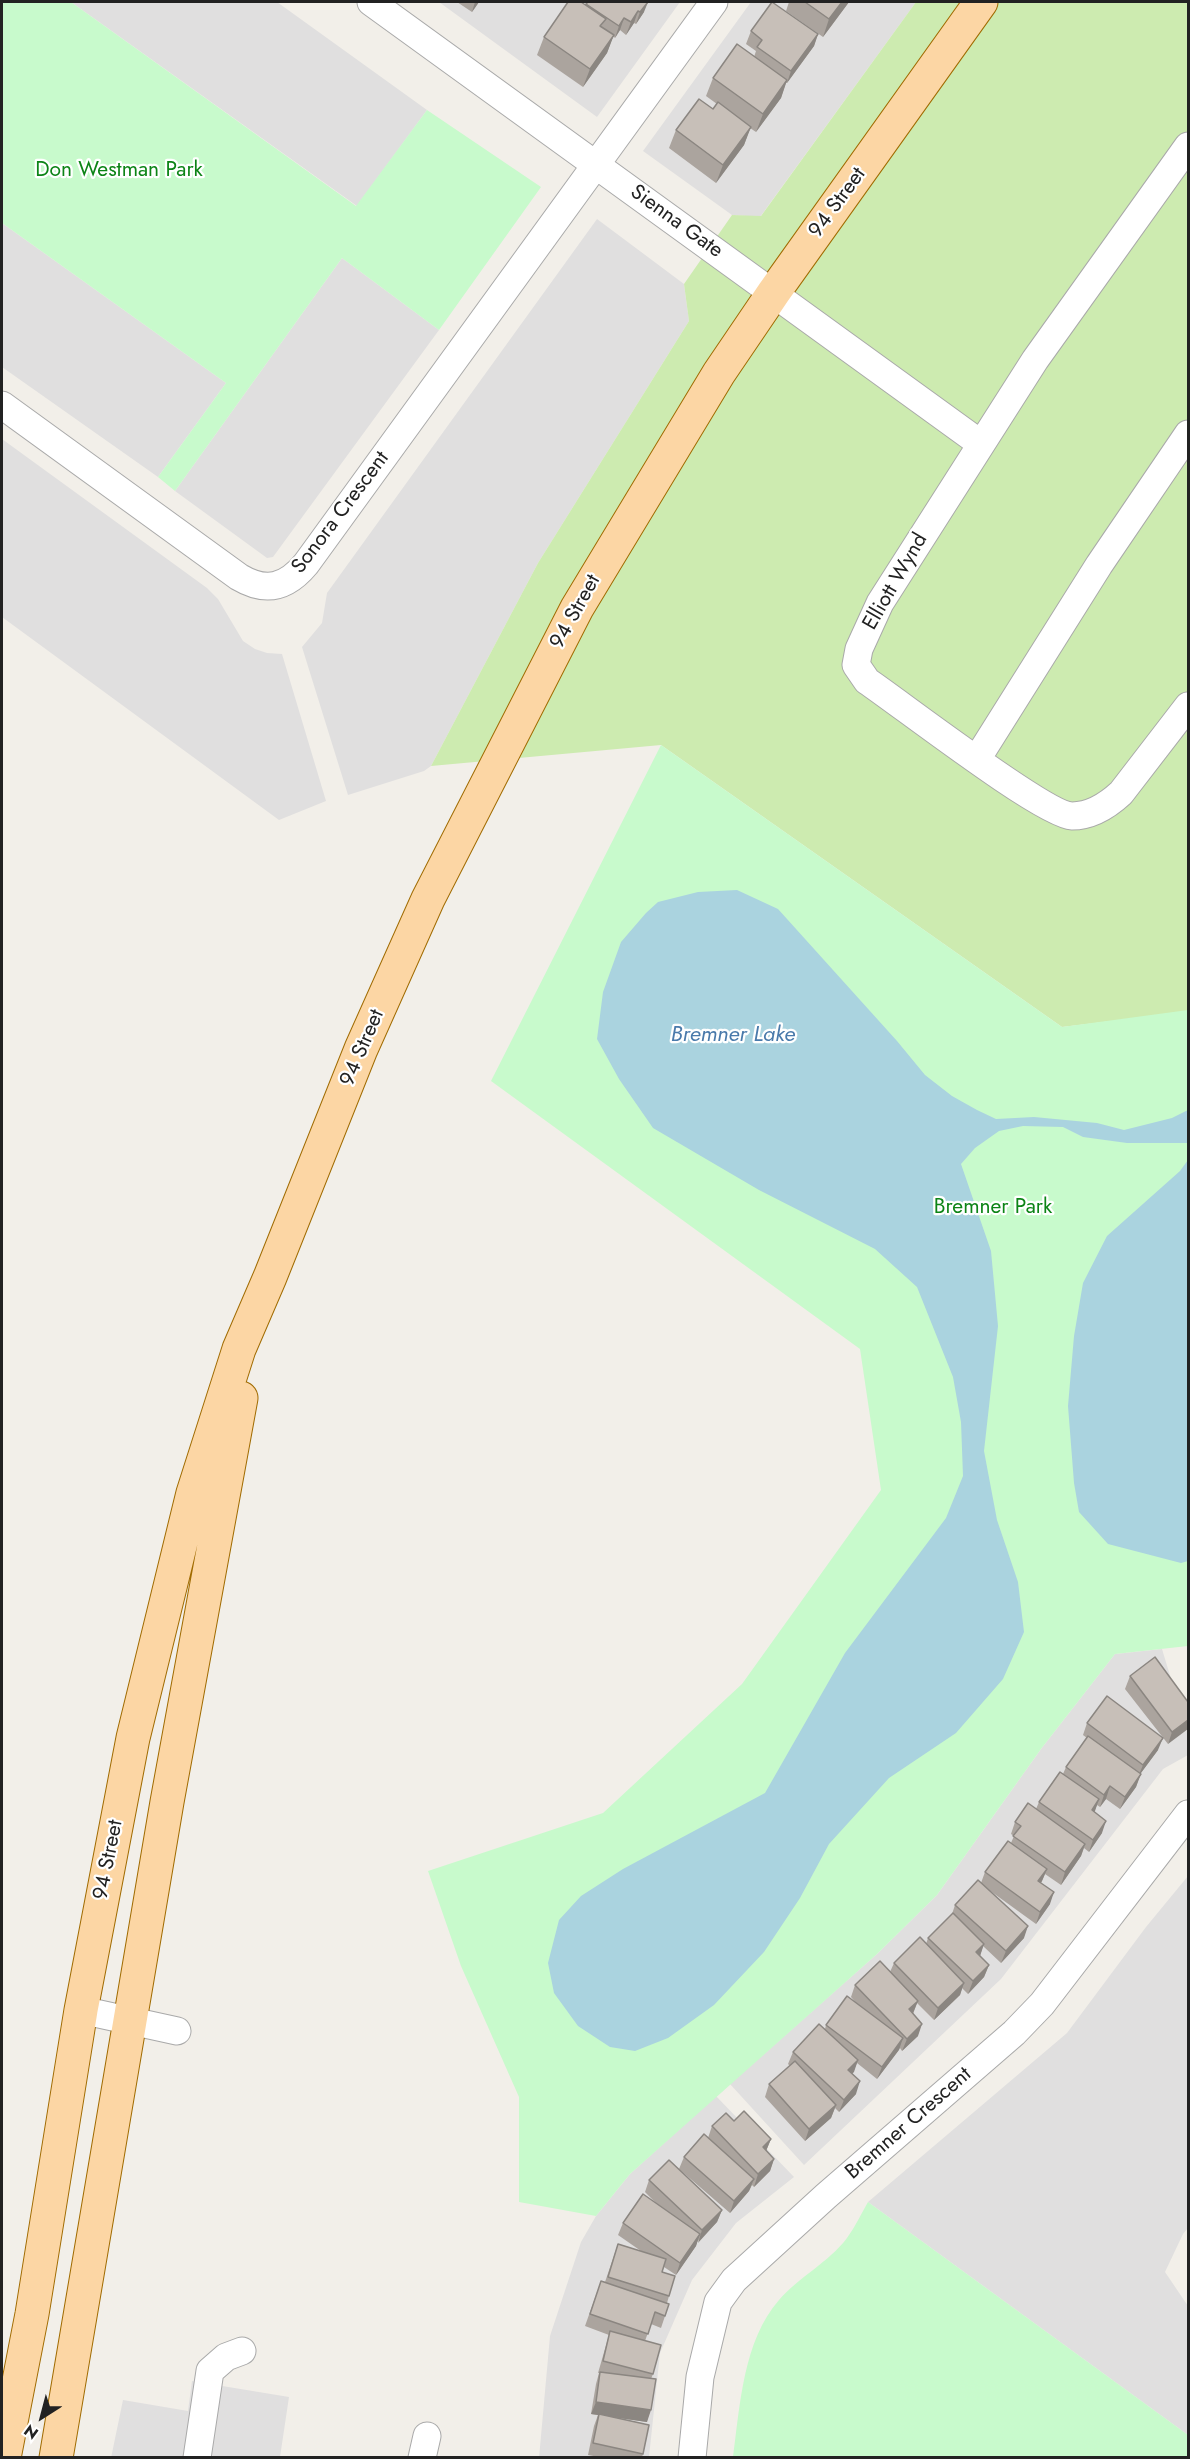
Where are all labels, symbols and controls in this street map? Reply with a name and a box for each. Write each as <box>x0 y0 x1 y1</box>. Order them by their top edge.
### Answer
park label: Don Westman Park <box>35 158 203 184</box>
street label: 94 Street <box>804 163 872 243</box>
street label: Sienna Gate <box>625 180 727 264</box>
street label: Sonora Crescent <box>287 447 395 579</box>
street label: Elliott Wynd <box>858 529 934 635</box>
street label: 94 Street <box>545 571 607 653</box>
street label: 94 Street <box>336 1006 390 1090</box>
water label: Bremner Lake <box>671 1023 795 1049</box>
park label: Bremner Park <box>934 1195 1052 1221</box>
street label: 94 Street <box>89 1818 129 1902</box>
street label: Bremner Crescent <box>841 2062 977 2186</box>
north arrow <box>12 2387 72 2447</box>
text: N <box>19 2419 43 2445</box>

